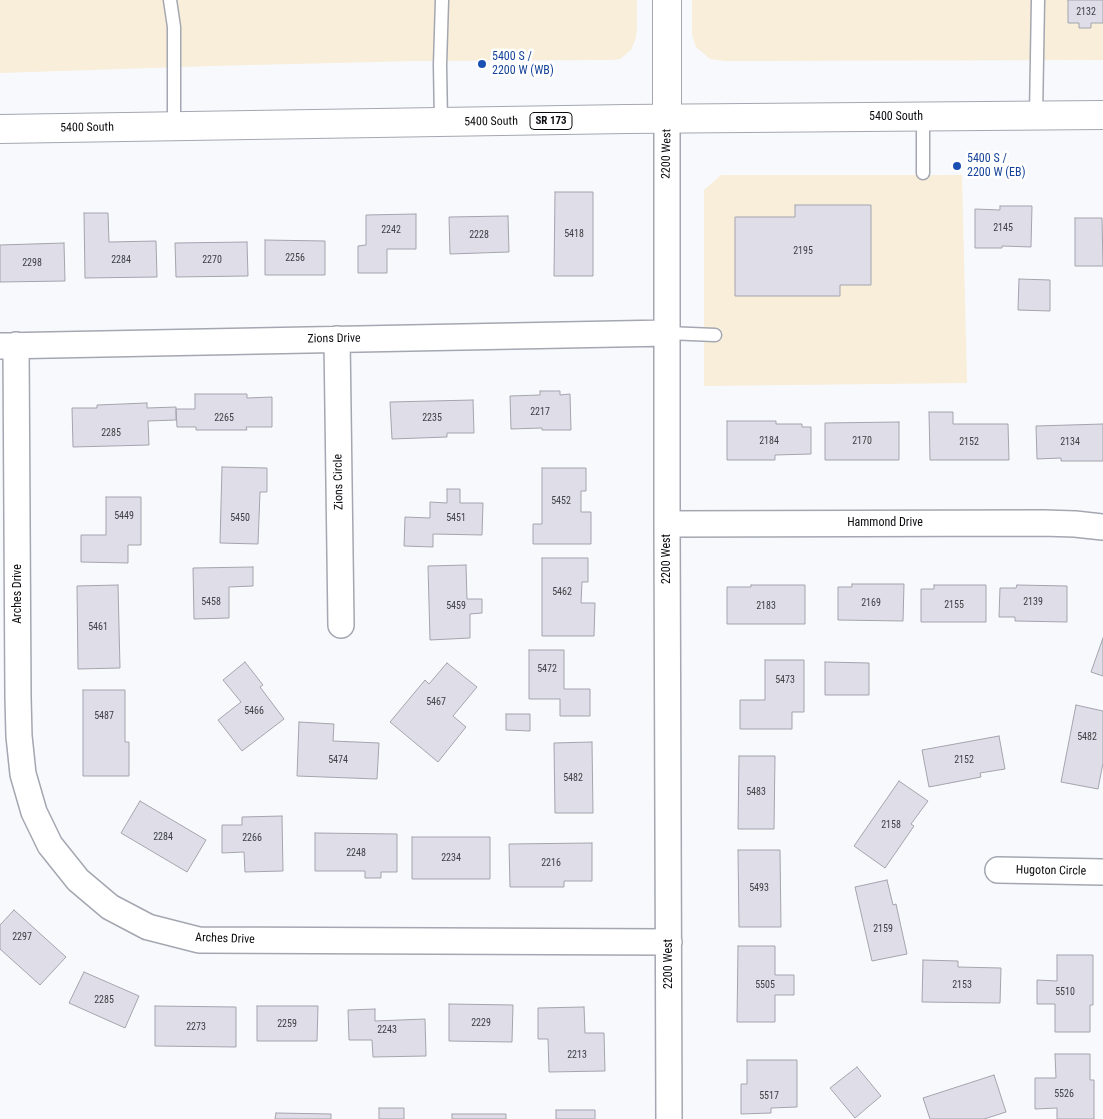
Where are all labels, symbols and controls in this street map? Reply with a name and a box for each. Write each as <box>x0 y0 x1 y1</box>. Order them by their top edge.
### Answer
house number: 2132 <box>1076 6 1096 18</box>
place label: 5400 S / 2200 W (WB) <box>492 50 554 78</box>
marker: 5400 S / 2200 W (WB) <box>476 58 488 70</box>
street label: 5400 South <box>869 110 923 124</box>
road number: SR 173 <box>530 112 572 130</box>
street label: 5400 South <box>464 114 518 130</box>
street label: 5400 South <box>60 120 114 136</box>
street label: 2200 West <box>659 129 675 179</box>
place label: 5400 S / 2200 W (EB) <box>967 152 1025 180</box>
marker: 5400 S / 2200 W (EB) <box>951 160 963 172</box>
house number: 2145 <box>993 222 1013 234</box>
house number: 2242 <box>381 224 401 236</box>
house number: 5418 <box>564 228 584 240</box>
house number: 2228 <box>469 229 489 241</box>
house number: 2195 <box>793 245 813 257</box>
house number: 2256 <box>285 252 305 264</box>
house number: 2284 <box>111 254 131 266</box>
house number: 2270 <box>202 254 222 266</box>
house number: 2298 <box>22 257 42 269</box>
street label: Zions Drive <box>307 331 361 347</box>
house number: 2217 <box>530 406 550 418</box>
house number: 2265 <box>214 412 234 424</box>
house number: 2235 <box>422 412 442 424</box>
house number: 2285 <box>101 427 121 439</box>
house number: 2184 <box>759 435 779 447</box>
house number: 2170 <box>852 435 872 447</box>
house number: 2152 <box>959 436 979 448</box>
house number: 2134 <box>1060 436 1080 448</box>
street label: Zions Circle <box>331 454 347 510</box>
house number: 5452 <box>551 495 571 507</box>
house number: 5449 <box>114 510 134 522</box>
house number: 5450 <box>230 512 250 524</box>
house number: 5451 <box>446 512 466 524</box>
street label: Hammond Drive <box>847 516 923 530</box>
street label: 2200 West <box>660 534 674 584</box>
street label: Arches Drive <box>11 564 25 624</box>
house number: 5462 <box>552 586 572 598</box>
house number: 5458 <box>201 596 221 608</box>
house number: 2139 <box>1023 596 1043 608</box>
house number: 2169 <box>861 597 881 609</box>
house number: 2155 <box>944 599 964 611</box>
house number: 5459 <box>446 600 466 612</box>
house number: 2183 <box>756 600 776 612</box>
house number: 5461 <box>88 621 108 633</box>
house number: 5472 <box>537 663 557 675</box>
house number: 5473 <box>775 674 795 686</box>
house number: 5467 <box>426 696 446 708</box>
house number: 5466 <box>244 705 264 717</box>
house number: 5487 <box>94 710 114 722</box>
house number: 5482 <box>1077 731 1097 743</box>
house number: 5474 <box>328 754 348 766</box>
house number: 2152 <box>954 754 974 766</box>
house number: 5482 <box>563 772 583 784</box>
house number: 5483 <box>746 786 766 798</box>
house number: 2158 <box>881 819 901 831</box>
house number: 2284 <box>153 831 173 843</box>
house number: 2266 <box>242 832 262 844</box>
house number: 2248 <box>346 847 366 859</box>
house number: 2234 <box>441 852 461 864</box>
house number: 2216 <box>541 857 561 869</box>
street label: Hugoton Circle <box>1016 863 1086 879</box>
house number: 5493 <box>749 882 769 894</box>
house number: 2159 <box>873 923 893 935</box>
house number: 2297 <box>12 931 32 943</box>
street label: Arches Drive <box>195 931 255 947</box>
street label: 2200 West <box>662 939 676 989</box>
house number: 5505 <box>755 979 775 991</box>
house number: 2153 <box>952 979 972 991</box>
house number: 5510 <box>1055 986 1075 998</box>
house number: 2285 <box>94 994 114 1006</box>
house number: 2229 <box>471 1017 491 1029</box>
house number: 2259 <box>277 1018 297 1030</box>
house number: 2273 <box>186 1021 206 1033</box>
house number: 2243 <box>377 1024 397 1036</box>
house number: 2213 <box>567 1049 587 1061</box>
house number: 5526 <box>1054 1088 1074 1100</box>
house number: 5517 <box>759 1090 779 1102</box>

